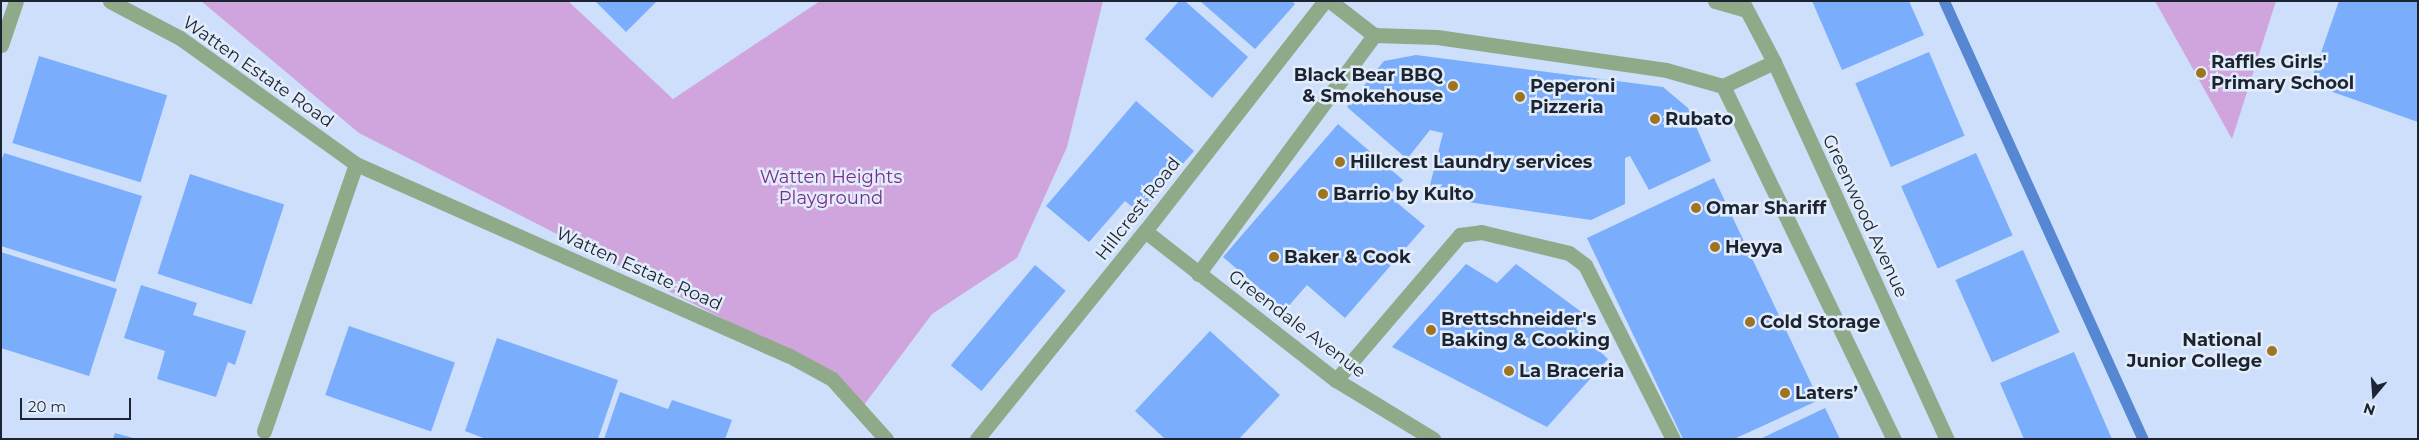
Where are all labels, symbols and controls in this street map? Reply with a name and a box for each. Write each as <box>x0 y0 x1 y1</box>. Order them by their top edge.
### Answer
street label: Watten Estate Road <box>178 12 338 132</box>
place label: Raffles Girls' Primary School <box>2211 52 2354 94</box>
place label: Black Bear BBQ & Smokehouse <box>1294 65 1443 108</box>
marker: Raffles Girls' Primary School <box>2195 67 2207 79</box>
place label: Peperoni Pizzeria <box>1530 76 1615 118</box>
marker: Black Bear BBQ & Smokehouse <box>1447 80 1459 92</box>
marker: Peperoni Pizzeria <box>1514 91 1526 103</box>
place label: Rubato <box>1665 108 1733 130</box>
marker: Rubato <box>1649 113 1661 125</box>
street label: Greenwood Avenue <box>1818 131 1912 301</box>
place label: Hillcrest Laundry services <box>1350 151 1592 173</box>
street label: Hillcrest Road <box>1091 153 1185 265</box>
marker: Hillcrest Laundry services <box>1334 156 1346 168</box>
park label: Watten Heights Playground <box>760 167 902 210</box>
place label: Barrio by Kulto <box>1333 183 1474 205</box>
marker: Barrio by Kulto <box>1317 188 1329 200</box>
place label: Omar Shariff <box>1706 197 1826 219</box>
marker: Omar Shariff <box>1690 202 1702 214</box>
street label: Watten Estate Road <box>553 223 725 315</box>
place label: Heyya <box>1725 236 1783 258</box>
marker: Heyya <box>1709 241 1721 253</box>
place label: Baker & Cook <box>1284 246 1411 268</box>
marker: Baker & Cook <box>1268 251 1280 263</box>
street label: Greendale Avenue <box>1224 265 1370 383</box>
place label: Brettschneider's Baking & Cooking <box>1441 309 1610 352</box>
place label: Cold Storage <box>1760 311 1880 333</box>
marker: Cold Storage <box>1744 316 1756 328</box>
marker: Brettschneider's Baking & Cooking <box>1425 324 1437 336</box>
place label: National Junior College <box>2127 330 2262 372</box>
marker: National Junior College <box>2266 345 2278 357</box>
place label: La Braceria <box>1519 360 1624 382</box>
marker: La Braceria <box>1503 365 1515 377</box>
north arrow <box>2349 370 2399 420</box>
place label: Laters’ <box>1795 382 1858 404</box>
marker: Laters’ <box>1779 387 1791 399</box>
scale bar <box>22 388 134 420</box>
text: 20 m <box>28 397 66 416</box>
text: N <box>2361 399 2378 420</box>

